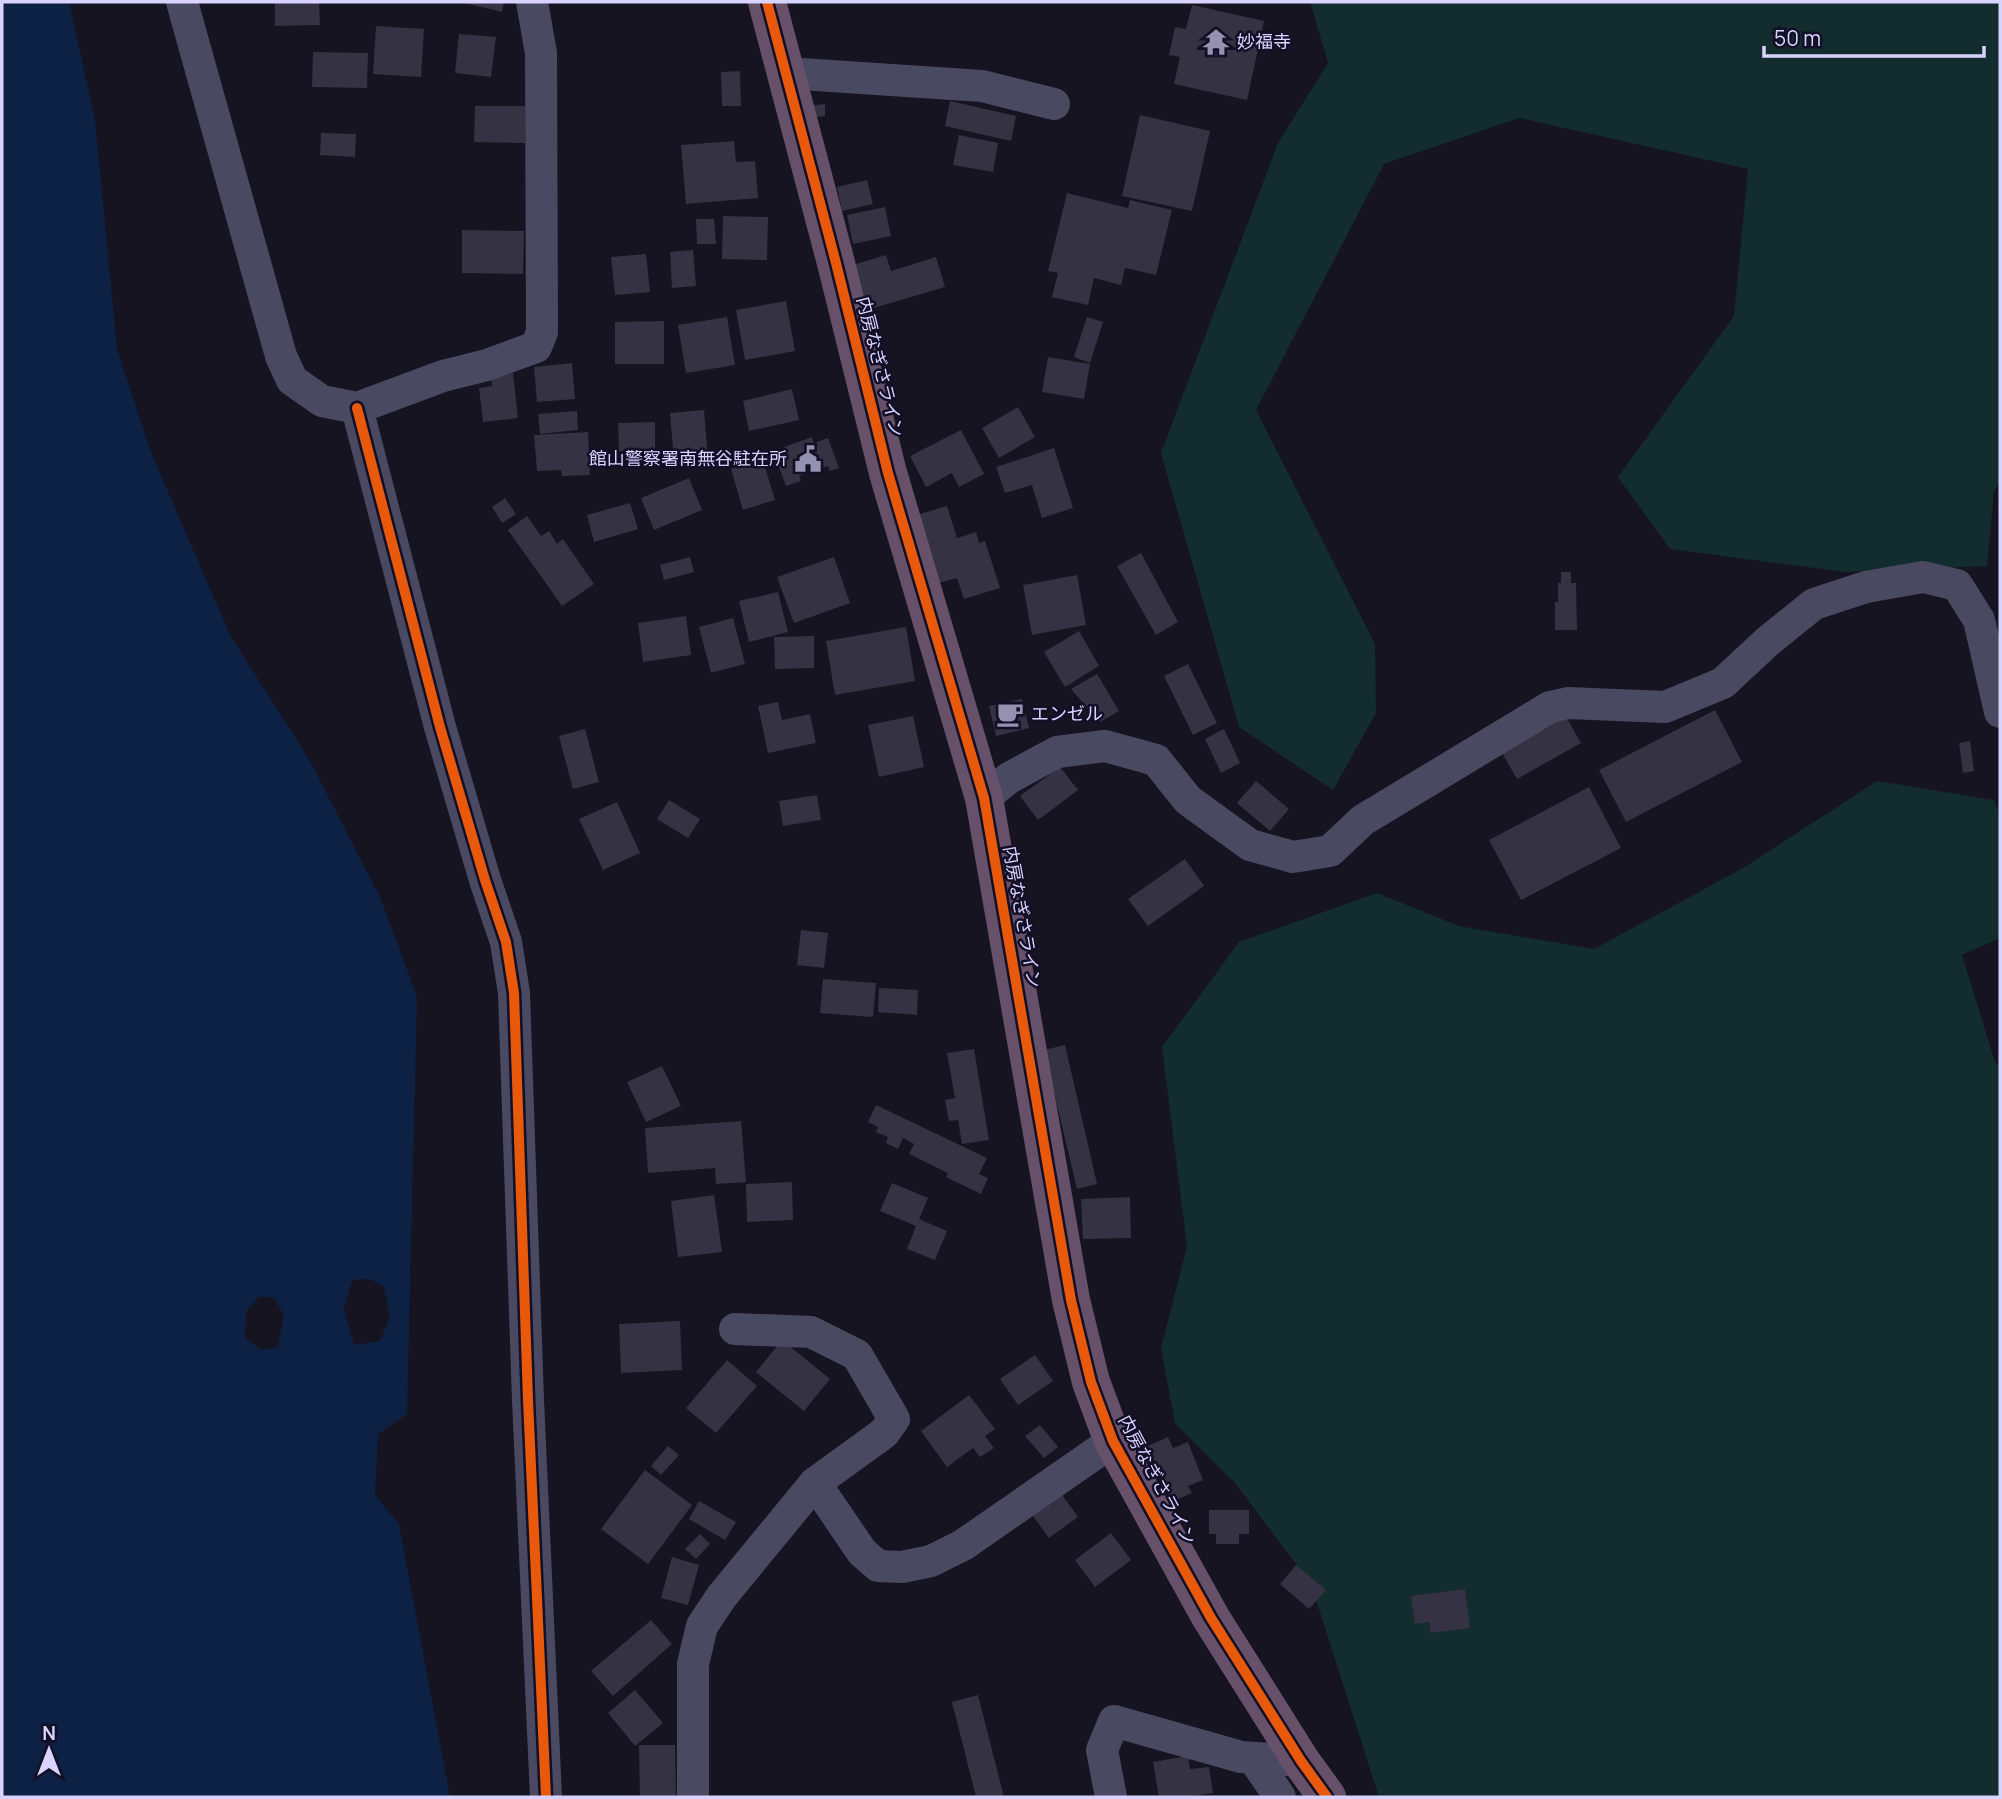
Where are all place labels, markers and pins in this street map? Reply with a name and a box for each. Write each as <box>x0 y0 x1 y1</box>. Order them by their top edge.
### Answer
temple icon: 妙福寺 <box>1201 27 1231 57</box>
place label: 妙福寺 <box>1237 29 1291 53</box>
public building icon: 館山警察署南無谷駐在所 <box>793 444 823 474</box>
place label: 館山警察署南無谷駐在所 <box>589 446 787 470</box>
cafe icon: エンゼル <box>995 699 1025 729</box>
place label: エンゼル <box>1031 701 1103 725</box>

